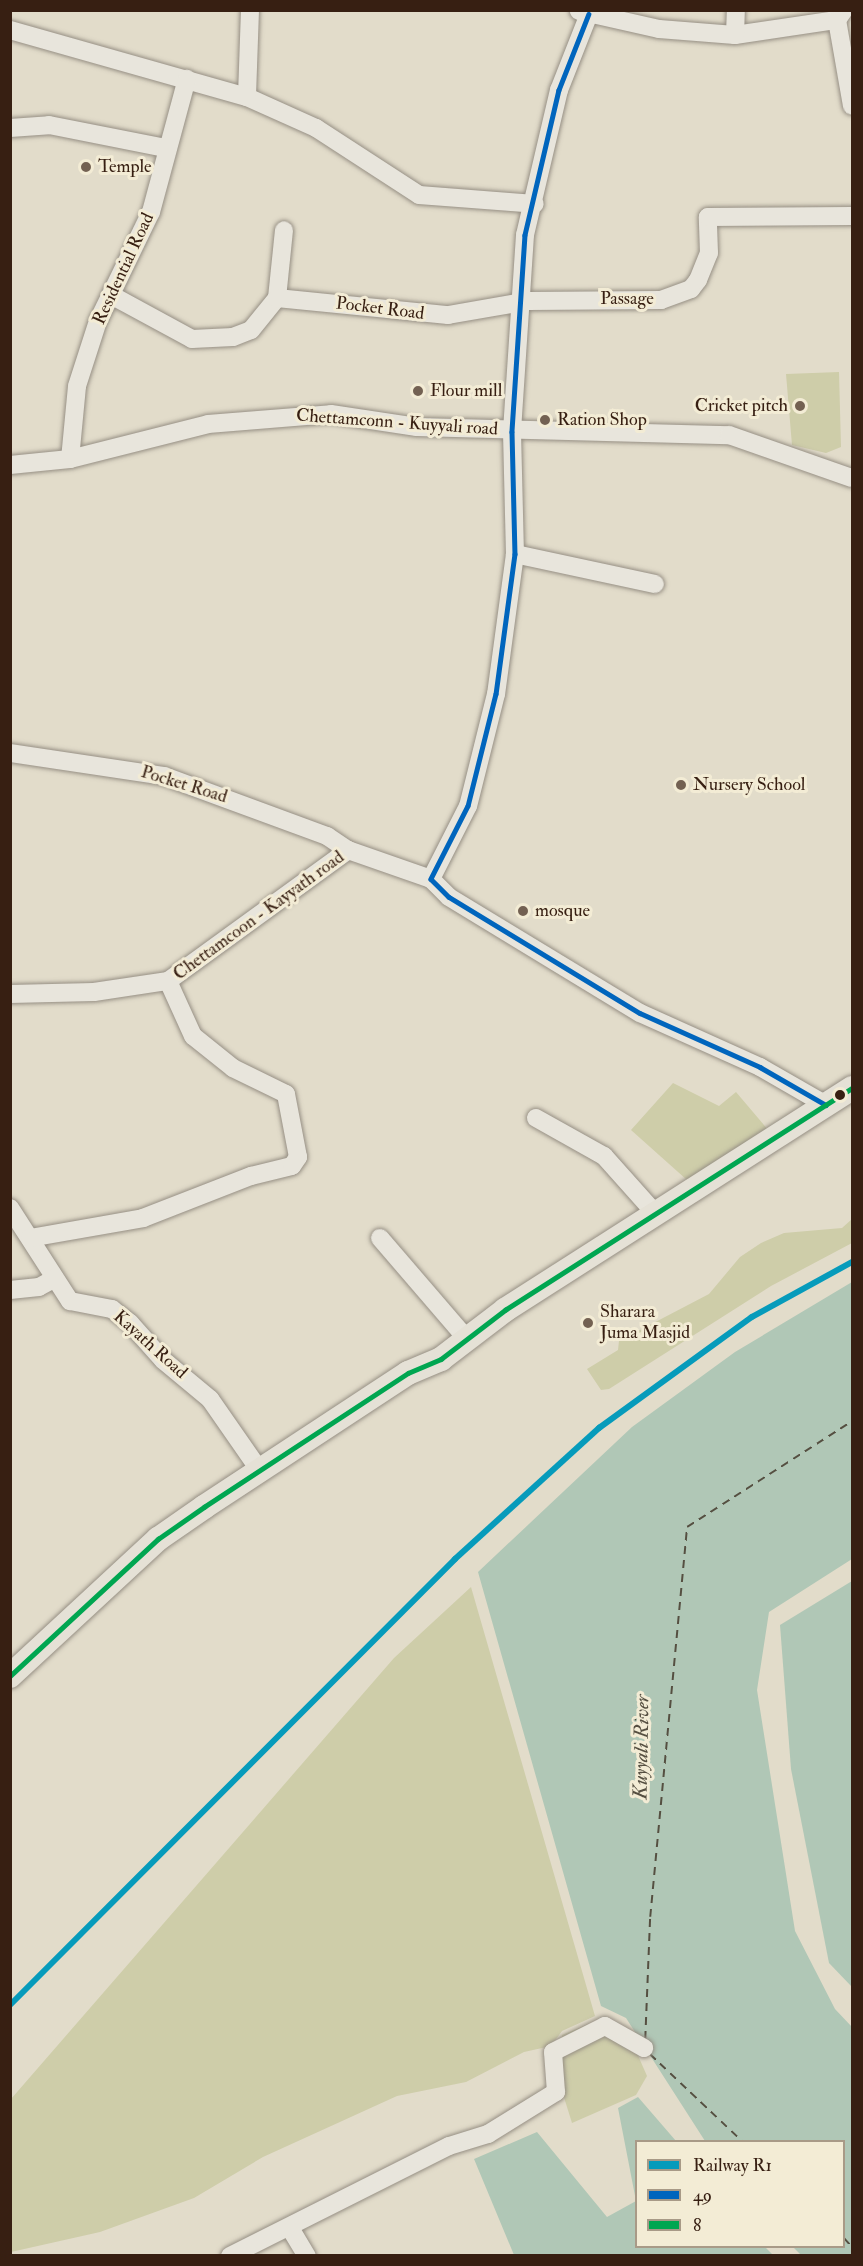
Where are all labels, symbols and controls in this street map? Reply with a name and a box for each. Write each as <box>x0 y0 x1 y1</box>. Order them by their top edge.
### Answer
place label: Temple <box>98 156 152 178</box>
marker: Temple <box>79 160 93 174</box>
street label: Residential Road <box>89 210 159 328</box>
street label: Passage <box>600 288 654 310</box>
street label: Pocket Road <box>334 293 426 325</box>
place label: Flour mill <box>430 380 502 402</box>
marker: Flour mill <box>411 384 425 398</box>
place label: Cricket pitch <box>695 395 788 417</box>
marker: Cricket pitch <box>793 399 807 413</box>
street label: Chettamconn - Kuyyali road <box>295 405 499 441</box>
place label: Ration Shop <box>557 409 647 431</box>
marker: Ration Shop <box>538 413 552 427</box>
street label: Pocket Road <box>138 762 230 808</box>
place label: Nursery School <box>693 774 805 796</box>
marker: Nursery School <box>674 778 688 792</box>
street label: Chettamcoon - Kayyath road <box>169 847 349 985</box>
place label: mosque <box>535 900 590 922</box>
marker: mosque <box>516 904 530 918</box>
unlabelled marker <box>834 1089 846 1101</box>
place label: Sharara Juma Masjid <box>600 1302 690 1344</box>
street label: Kayath Road <box>109 1306 191 1384</box>
marker: Sharara Juma Masjid <box>581 1316 595 1330</box>
water label: Kuyyali River <box>628 1695 654 1799</box>
legend <box>635 2140 845 2248</box>
text: Railway R1 <box>693 2154 772 2177</box>
text: 49 <box>693 2184 712 2207</box>
text: 8 <box>693 2214 701 2237</box>

